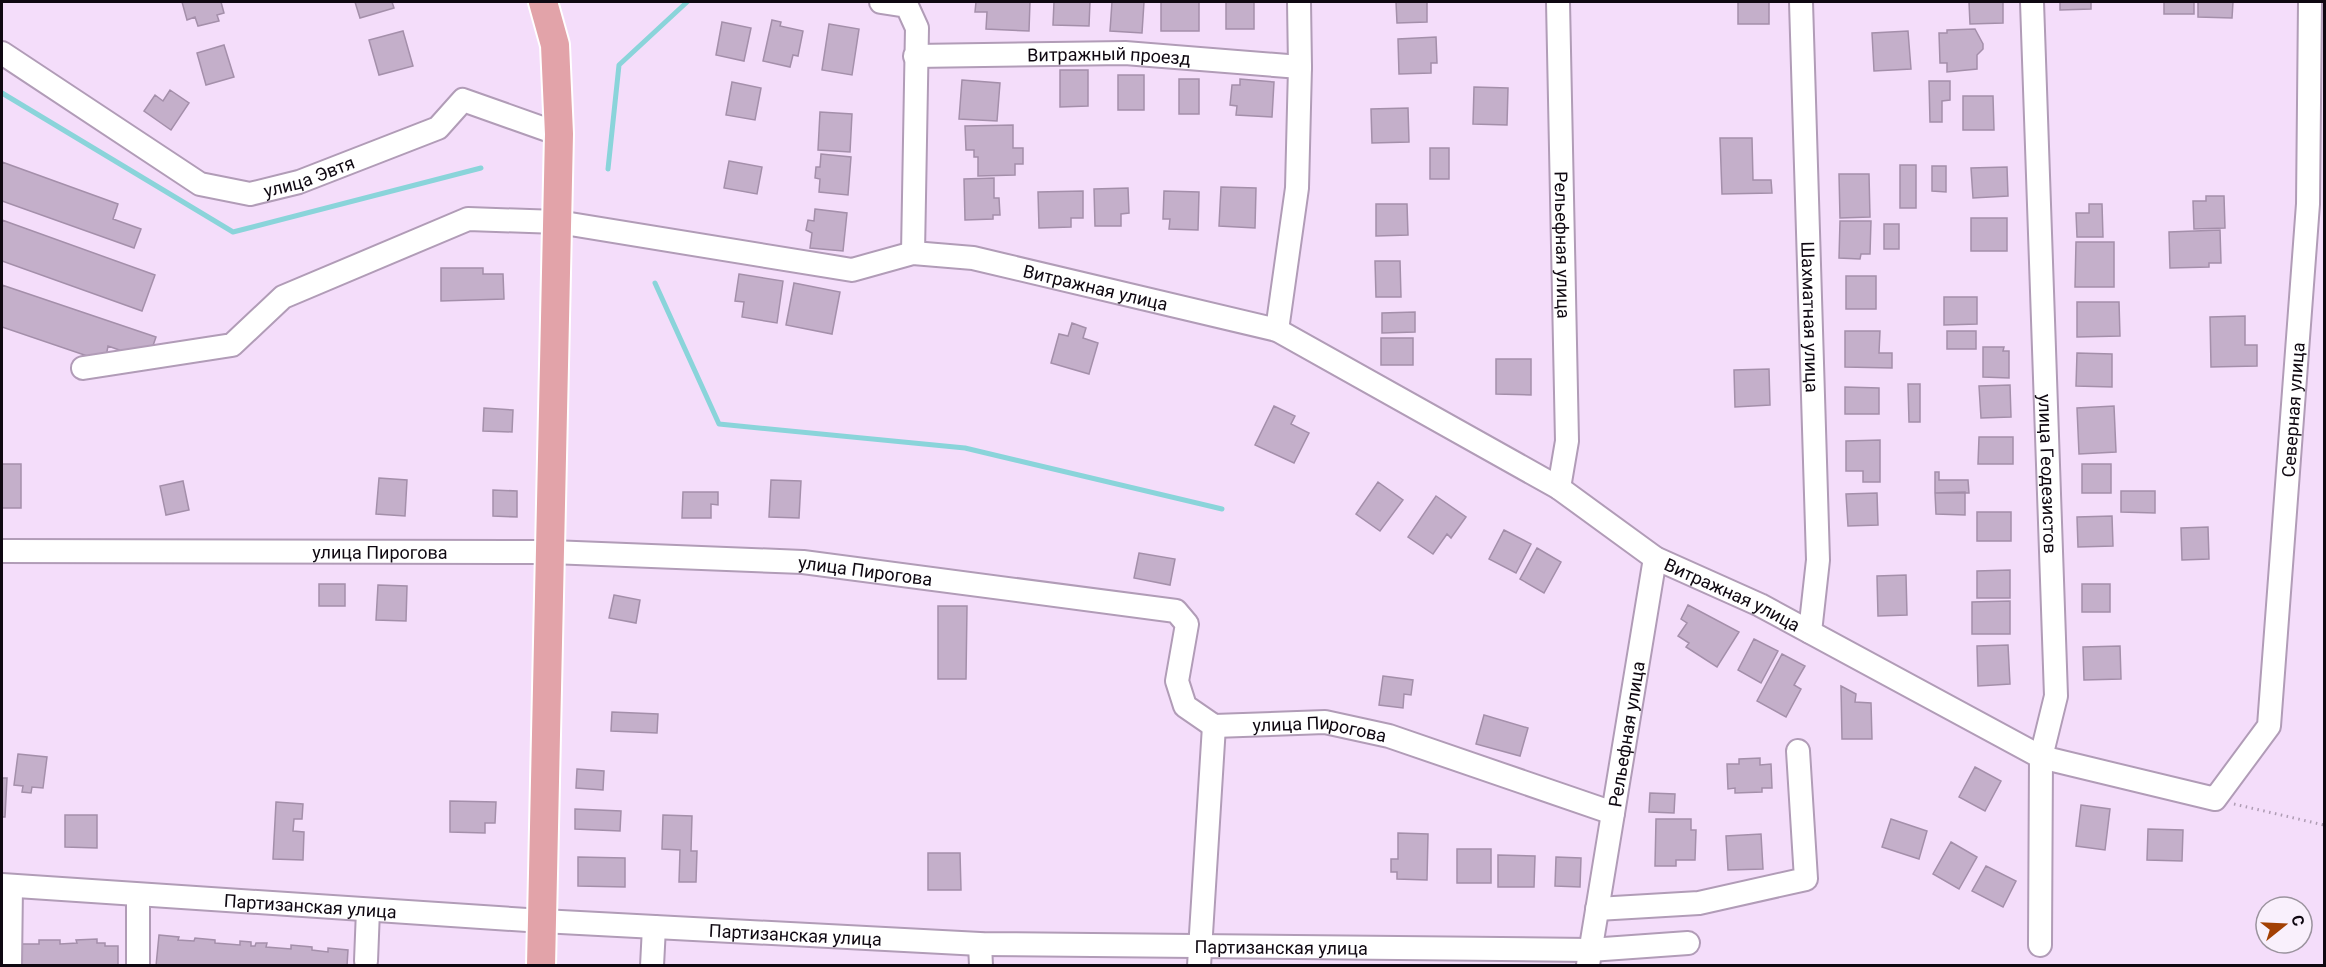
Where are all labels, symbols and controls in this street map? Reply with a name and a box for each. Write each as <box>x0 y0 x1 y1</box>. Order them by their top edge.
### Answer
street label: Витражный проезд <box>1027 42 1192 69</box>
street label: улица Эвтя <box>261 151 357 201</box>
street label: Рельефная улица <box>1551 171 1575 319</box>
street label: Шахматная улица <box>1798 241 1823 393</box>
street label: Витражная улица <box>1021 260 1170 314</box>
street label: Северная улица <box>2277 342 2308 478</box>
street label: улица Геодезистов <box>2035 394 2062 554</box>
street label: улица Пирогова <box>312 541 448 562</box>
street label: улица Пирогова <box>798 551 934 589</box>
street label: Витражная улица <box>1661 553 1804 635</box>
street label: Рельефная улица <box>1604 660 1648 809</box>
street label: улица Пирогова <box>1252 711 1389 746</box>
street label: Партизанская улица <box>223 889 397 922</box>
north arrow <box>2254 895 2314 955</box>
text: С <box>2287 913 2308 928</box>
street label: Партизанская улица <box>708 919 882 949</box>
street label: Партизанская улица <box>1194 936 1368 958</box>

